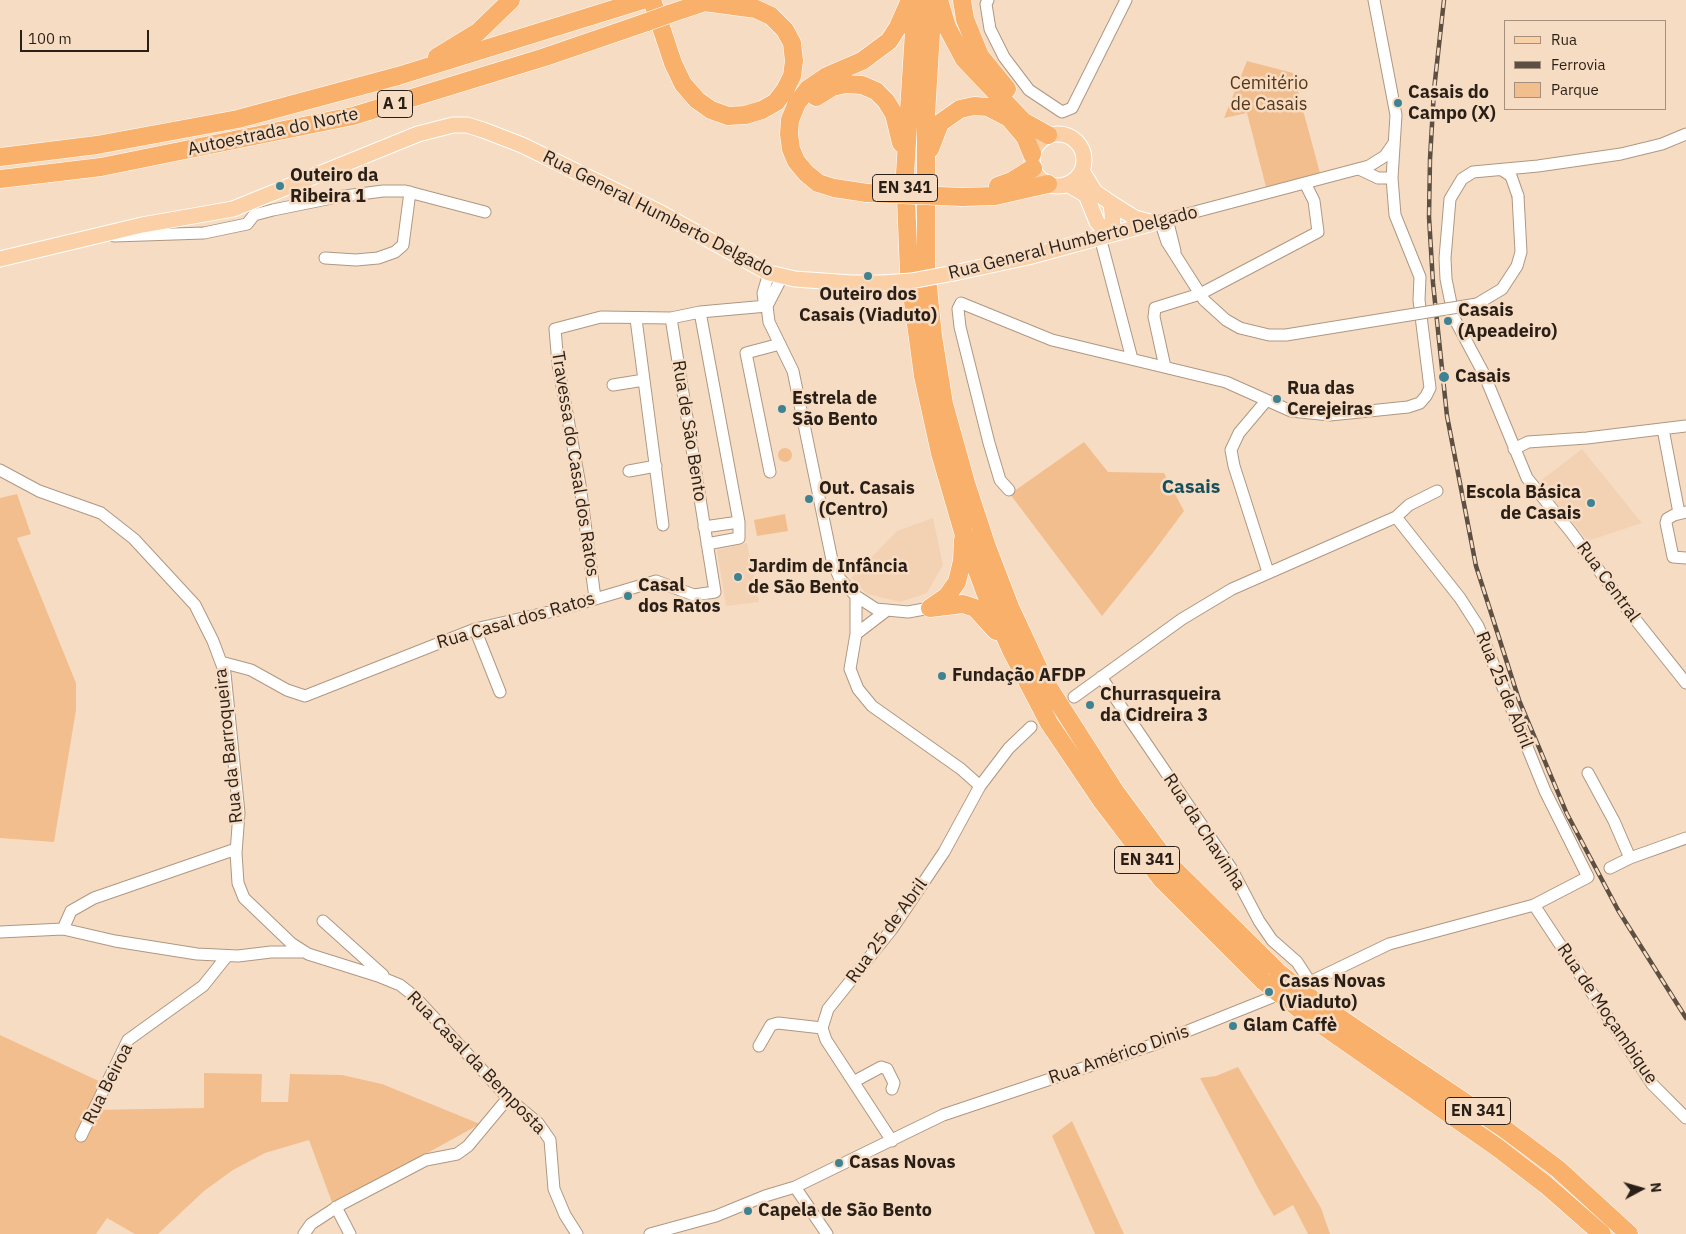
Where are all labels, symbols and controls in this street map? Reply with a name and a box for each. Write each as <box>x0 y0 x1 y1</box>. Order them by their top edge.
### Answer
scale bar <box>22 20 151 52</box>
legend <box>1504 20 1666 110</box>
text: 100 m <box>28 29 72 48</box>
text: Rua <box>1551 30 1577 49</box>
text: Ferrovia <box>1551 55 1606 74</box>
park label: Cemitério de Casais <box>1230 73 1308 116</box>
text: Parque <box>1551 80 1599 99</box>
place label: Casais do Campo (X) <box>1408 82 1496 125</box>
road number: A 1 <box>378 90 412 118</box>
marker: Casais do Campo (X) <box>1392 97 1404 109</box>
street label: Autoestrada do Norte <box>186 103 360 161</box>
street label: Rua General Humberto Delgado <box>539 146 777 282</box>
place label: Outeiro da Ribeira 1 <box>290 165 378 208</box>
road number: EN 341 <box>872 174 938 202</box>
marker: Outeiro da Ribeira 1 <box>274 180 286 192</box>
street label: Rua General Humberto Delgado <box>946 202 1200 284</box>
marker: Outeiro dos Casais (Viaduto) <box>862 270 874 282</box>
place label: Outeiro dos Casais (Viaduto) <box>799 284 937 326</box>
place label: Casais (Apeadeiro) <box>1458 300 1557 342</box>
marker: Casais (Apeadeiro) <box>1442 315 1454 327</box>
street label: Travessa do Casal dos Ratos <box>546 350 604 578</box>
street label: Rua de São Bento <box>667 359 711 503</box>
place label: Casais <box>1455 366 1510 388</box>
marker: Casais <box>1437 370 1451 384</box>
place label: Rua das Cerejeiras <box>1287 378 1373 420</box>
place label: Estrela de São Bento <box>792 388 878 430</box>
marker: Rua das Cerejeiras <box>1271 393 1283 405</box>
marker: Estrela de São Bento <box>776 403 788 415</box>
district label: Casais <box>1162 477 1220 499</box>
place label: Out. Casais (Centro) <box>819 478 915 520</box>
place label: Escola Básica de Casais <box>1466 482 1581 524</box>
marker: Out. Casais (Centro) <box>803 493 815 505</box>
marker: Escola Básica de Casais <box>1585 497 1597 509</box>
street label: Rua Central <box>1572 538 1644 626</box>
place label: Jardim de Infância de São Bento <box>748 556 908 598</box>
marker: Jardim de Infância de São Bento <box>732 571 744 583</box>
place label: Casal dos Ratos <box>638 575 721 618</box>
street label: Rua Casal dos Ratos <box>434 588 598 654</box>
marker: Casal dos Ratos <box>622 590 634 602</box>
street label: Rua 25 de Abril <box>1471 628 1537 752</box>
place label: Fundação AFDP <box>952 665 1086 687</box>
street label: Rua da Barroqueira <box>210 667 248 825</box>
marker: Fundação AFDP <box>936 670 948 682</box>
place label: Churrasqueira da Cidreira 3 <box>1100 684 1221 726</box>
marker: Churrasqueira da Cidreira 3 <box>1084 699 1096 711</box>
street label: Rua da Chavinha <box>1158 770 1250 894</box>
road number: EN 341 <box>1114 846 1180 874</box>
street label: Rua 25 de Abril <box>842 874 932 988</box>
street label: Rua de Moçambique <box>1552 940 1662 1088</box>
place label: Casas Novas (Viaduto) <box>1279 971 1385 1014</box>
marker: Casas Novas (Viaduto) <box>1263 986 1275 998</box>
street label: Rua Casal da Bemposta <box>402 987 550 1139</box>
place label: Glam Caffè <box>1243 1015 1337 1037</box>
marker: Glam Caffè <box>1227 1020 1239 1032</box>
street label: Rua Américo Dinis <box>1046 1021 1192 1089</box>
street label: Rua Beiroa <box>78 1040 138 1128</box>
road number: EN 341 <box>1446 1098 1510 1124</box>
place label: Casas Novas <box>849 1152 955 1174</box>
marker: Casas Novas <box>833 1157 845 1169</box>
north arrow <box>1616 1164 1666 1214</box>
text: N <box>1646 1181 1665 1193</box>
place label: Capela de São Bento <box>758 1200 932 1222</box>
marker: Capela de São Bento <box>742 1205 754 1217</box>

